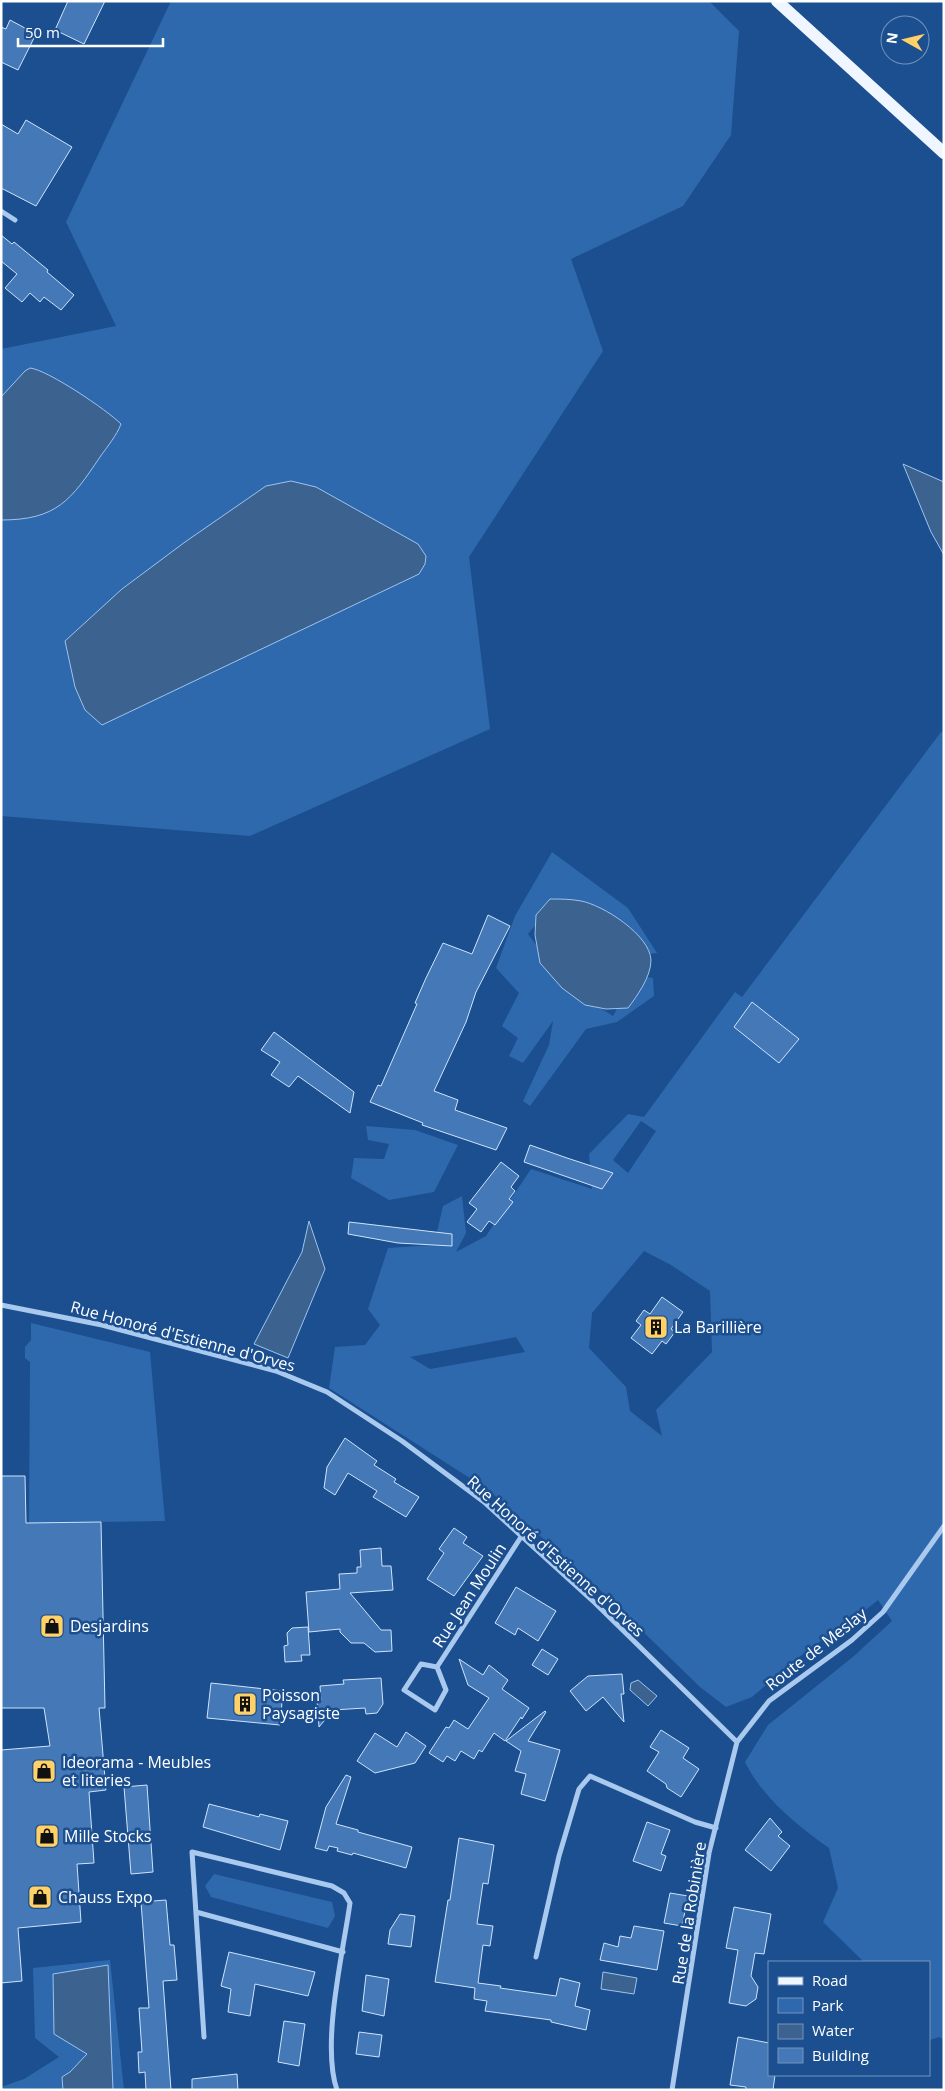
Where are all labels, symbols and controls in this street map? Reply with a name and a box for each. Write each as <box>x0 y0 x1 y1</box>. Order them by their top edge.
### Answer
scale bar <box>18 15 162 47</box>
north arrow <box>880 15 930 65</box>
text: 50 m <box>25 22 60 42</box>
text: N <box>881 31 902 45</box>
street label: Rue Honoré d'Estienne d'Orves <box>68 1295 298 1377</box>
building icon: La Barillière <box>643 1314 669 1340</box>
place label: La Barillière <box>674 1316 762 1338</box>
street label: Rue Honoré d'Estienne d'Orves <box>463 1470 649 1642</box>
street label: Rue Jean Moulin <box>427 1538 511 1652</box>
street label: Route de Meslay <box>761 1602 872 1696</box>
shop icon: Desjardins <box>39 1613 65 1639</box>
place label: Desjardins <box>70 1615 149 1637</box>
place label: Poisson Paysagiste <box>262 1684 340 1724</box>
building icon: Poisson Paysagiste <box>232 1691 258 1717</box>
place label: Ideorama - Meubles et literies <box>62 1751 211 1791</box>
shop icon: Ideorama - Meubles et literies <box>31 1758 57 1784</box>
shop icon: Mille Stocks <box>34 1823 60 1849</box>
place label: Mille Stocks <box>64 1825 151 1847</box>
street label: Rue de la Robinière <box>667 1840 711 1986</box>
shop icon: Chauss Expo <box>27 1884 53 1910</box>
place label: Chauss Expo <box>58 1886 153 1908</box>
legend <box>768 1961 930 2076</box>
text: Road <box>812 1970 848 1990</box>
text: Park <box>812 1995 843 2015</box>
text: Water <box>812 2020 854 2040</box>
text: Building <box>812 2045 869 2065</box>

